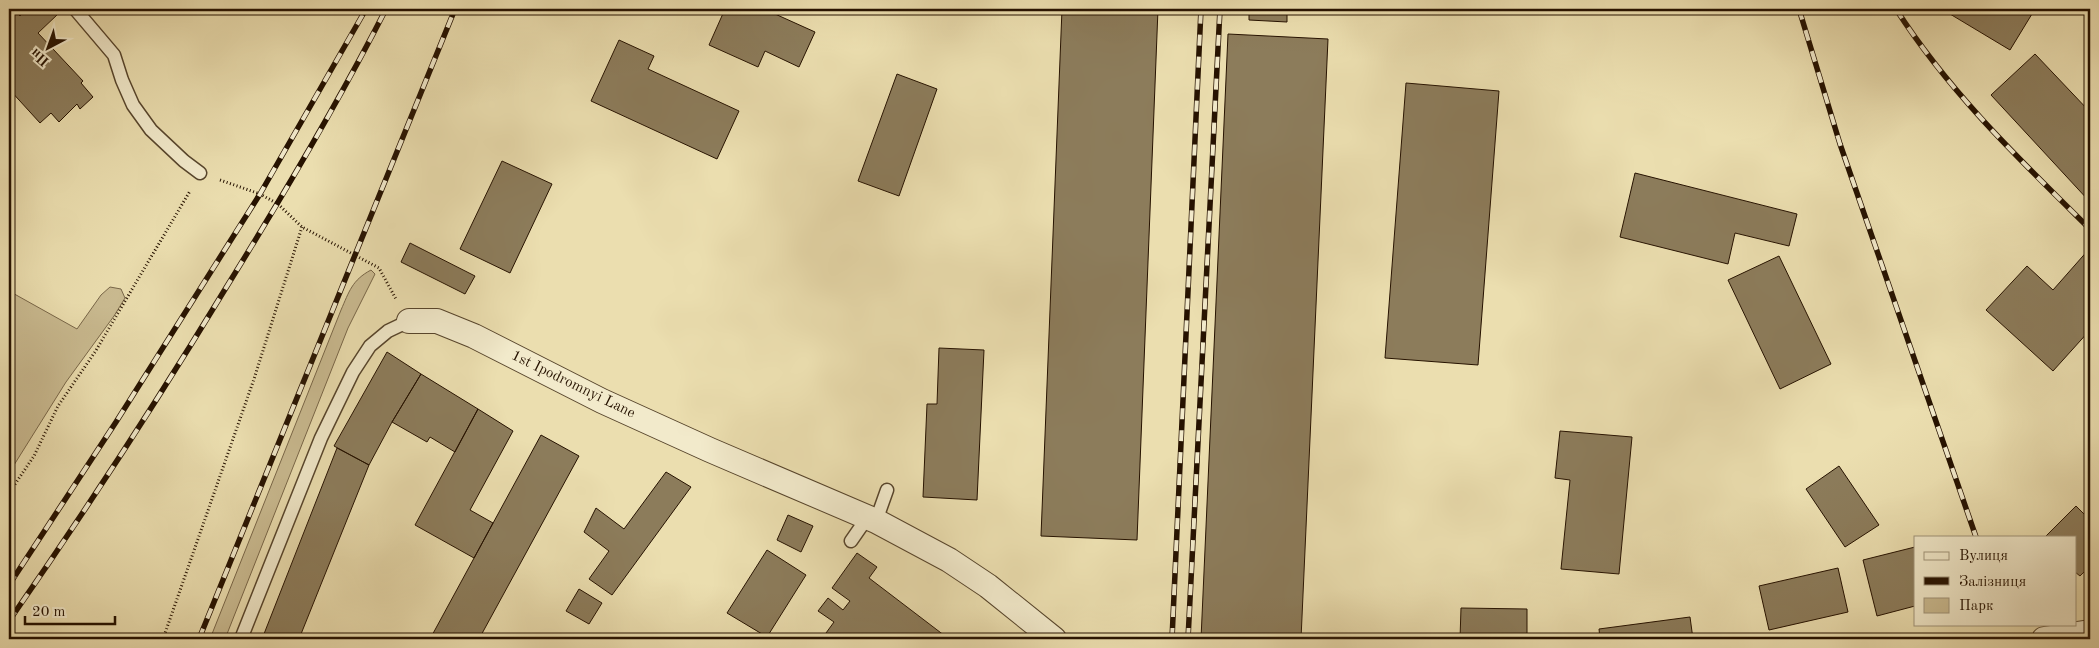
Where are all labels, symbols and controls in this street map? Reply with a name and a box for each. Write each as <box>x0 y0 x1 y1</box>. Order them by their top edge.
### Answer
north arrow <box>22 22 72 72</box>
text: Пн <box>28 45 52 69</box>
street label: 1st Ipodromnyi Lane <box>509 348 637 422</box>
legend <box>1914 536 2076 626</box>
text: Вулиця <box>1959 549 2008 564</box>
text: Залізниця <box>1959 575 2026 590</box>
scale bar <box>25 593 115 625</box>
text: Парк <box>1959 599 1994 614</box>
text: 20 m <box>32 605 66 620</box>

